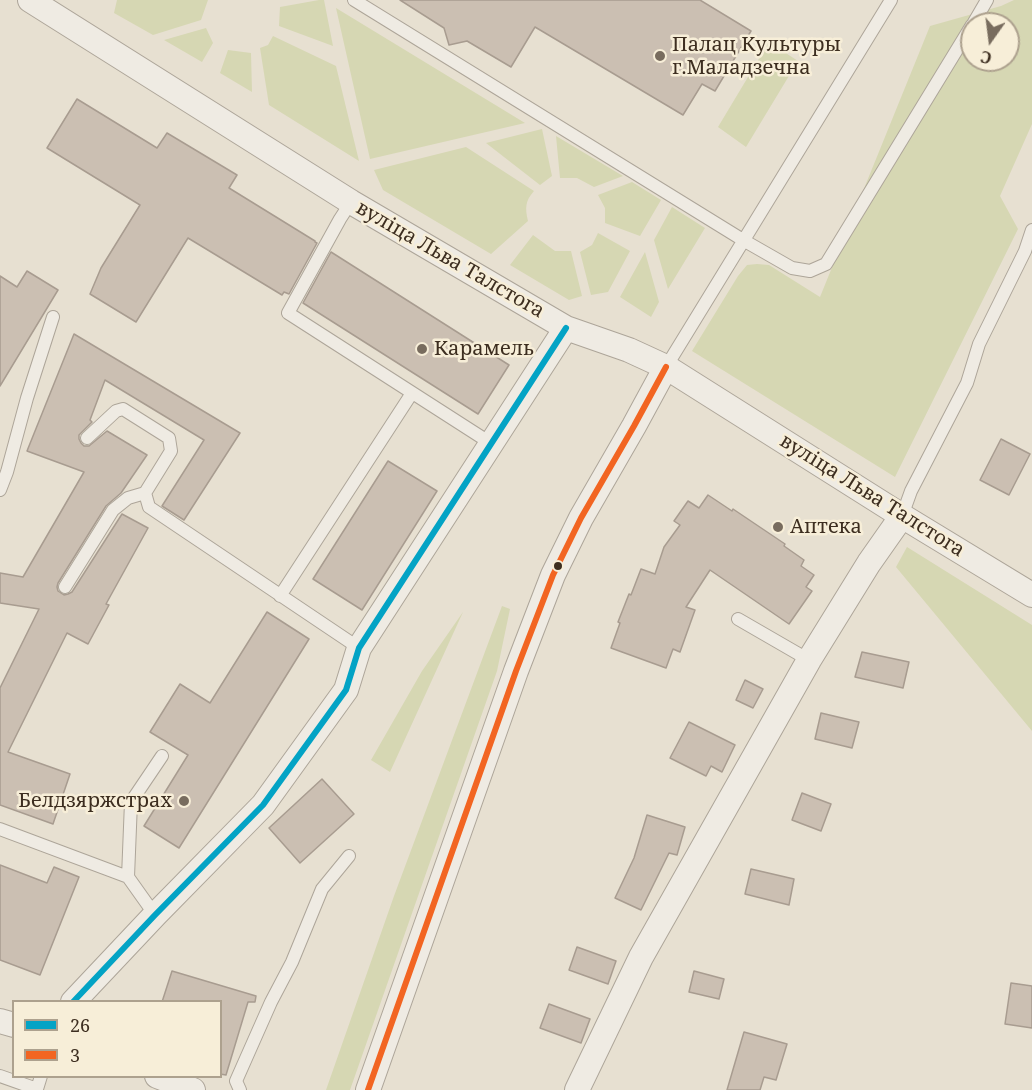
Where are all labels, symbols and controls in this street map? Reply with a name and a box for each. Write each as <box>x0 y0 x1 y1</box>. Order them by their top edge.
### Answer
north arrow <box>960 12 1020 72</box>
place label: Палац Культуры г.Маладзечна <box>672 33 841 80</box>
text: С <box>978 46 994 69</box>
marker: Палац Культуры г.Маладзечна <box>653 49 667 63</box>
street label: вуліца Льва Талстога <box>352 196 548 324</box>
place label: Карамель <box>434 337 534 361</box>
marker: Карамель <box>415 342 429 356</box>
street label: вуліца Льва Талстога <box>775 429 969 563</box>
place label: Аптека <box>790 515 862 539</box>
marker: Аптека <box>771 520 785 534</box>
unlabelled marker <box>552 560 564 572</box>
place label: Белдзяржстрах <box>18 789 172 813</box>
marker: Белдзяржстрах <box>177 794 191 808</box>
legend <box>12 1000 222 1078</box>
text: 26 <box>70 1013 90 1037</box>
text: 3 <box>70 1043 80 1067</box>

